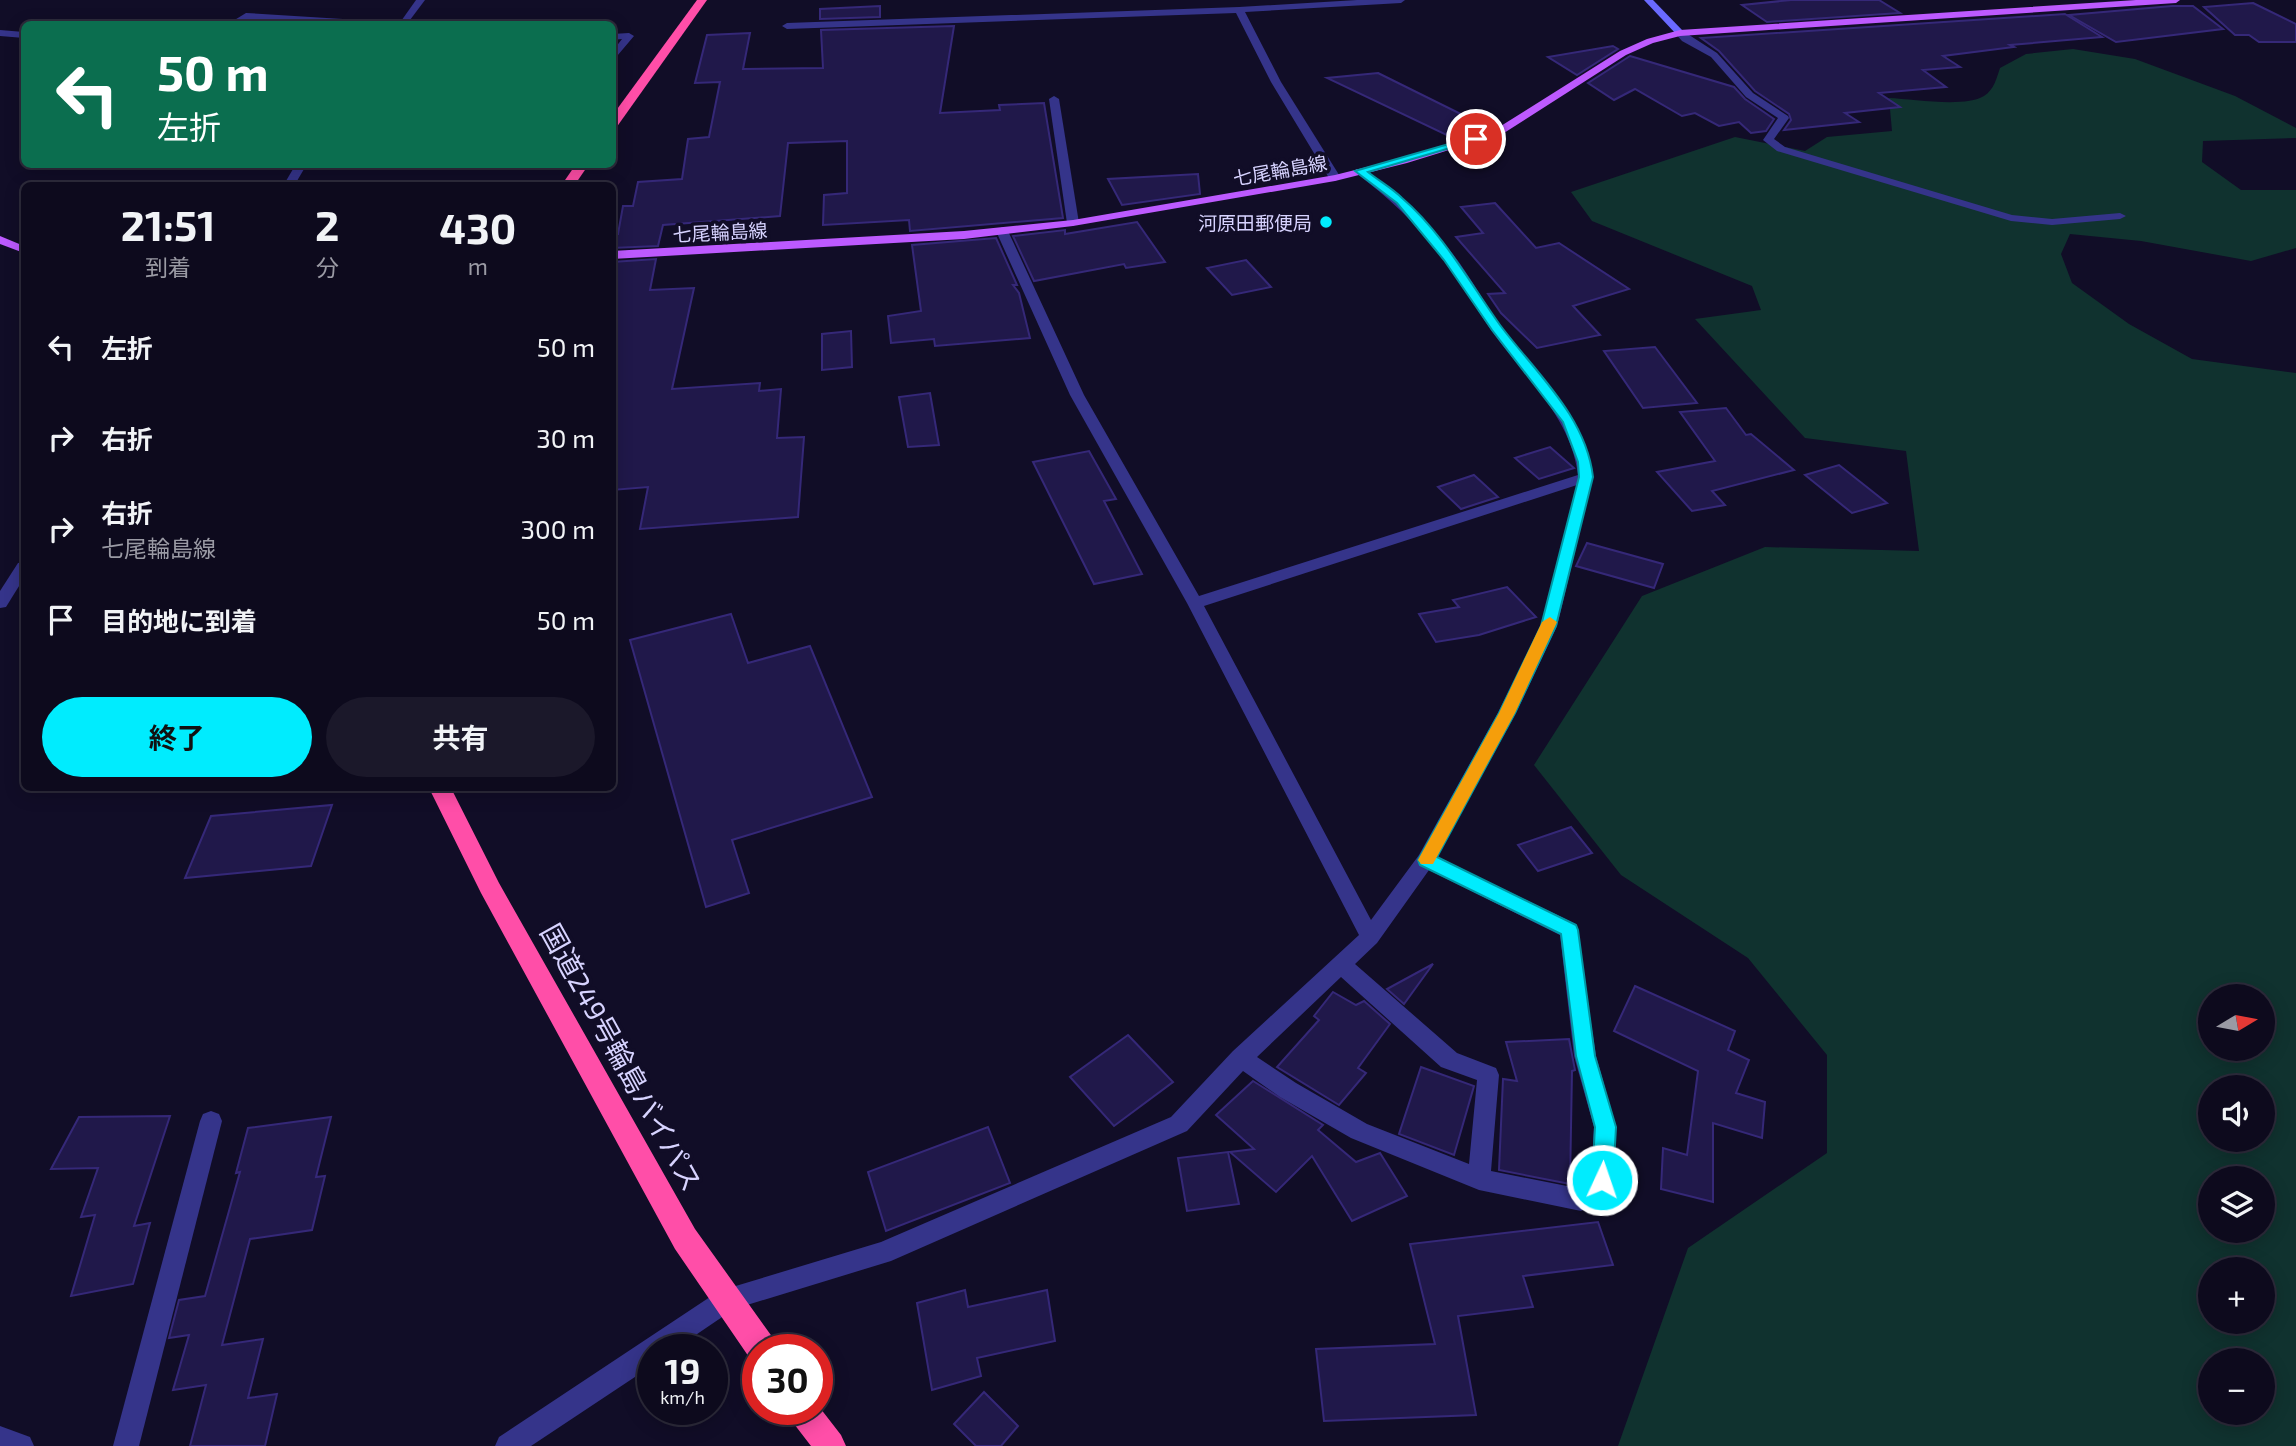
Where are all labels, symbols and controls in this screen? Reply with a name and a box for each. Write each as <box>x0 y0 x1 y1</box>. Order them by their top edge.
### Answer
text: 50 m <box>157 42 269 101</box>
icon: left <box>42 49 133 140</box>
text: 左折 <box>157 107 221 145</box>
pin <box>1446 109 1506 169</box>
icon: arrive <box>1457 120 1495 158</box>
street label: 七尾輪島線 <box>1231 150 1329 190</box>
text: 21:51 <box>121 199 215 249</box>
text: 2 <box>315 199 339 249</box>
text: 430 <box>439 202 516 252</box>
place label: 河原田郵便局 <box>1198 211 1312 234</box>
marker: 河原田郵便局 <box>1318 214 1334 230</box>
street label: 七尾輪島線 <box>672 218 768 246</box>
text: m <box>468 252 488 280</box>
text: 到着 <box>145 253 191 281</box>
text: 分 <box>316 253 339 281</box>
icon: left <box>42 328 80 366</box>
text: 50 m <box>537 331 595 362</box>
text: 左折 <box>101 332 153 363</box>
icon: right <box>42 419 80 457</box>
text: 30 m <box>536 422 595 453</box>
text: 右折 <box>101 423 153 454</box>
text: 右折 <box>101 497 153 528</box>
icon: right <box>42 510 80 548</box>
text: 300 m <box>521 513 595 544</box>
text: 七尾輪島線 <box>101 534 216 562</box>
icon: arrive <box>42 601 80 639</box>
text: 50 m <box>537 604 595 635</box>
text: 目的地に到着 <box>101 605 257 636</box>
button: 終了 <box>42 697 312 777</box>
button: 共有 <box>326 697 595 777</box>
street label: 国道249号輪島バイパス <box>534 917 710 1197</box>
north arrow <box>2198 984 2275 1060</box>
map controls <box>2198 984 2275 1425</box>
button: sound <box>2198 1075 2275 1152</box>
position arrow <box>1565 1143 1639 1217</box>
button: layers <box>2198 1166 2275 1243</box>
button: + <box>2198 1257 2275 1334</box>
speed limit sign: 30 <box>742 1334 833 1425</box>
button: − <box>2198 1348 2275 1425</box>
text: 19 <box>665 1349 700 1391</box>
text: km/h <box>660 1386 705 1408</box>

